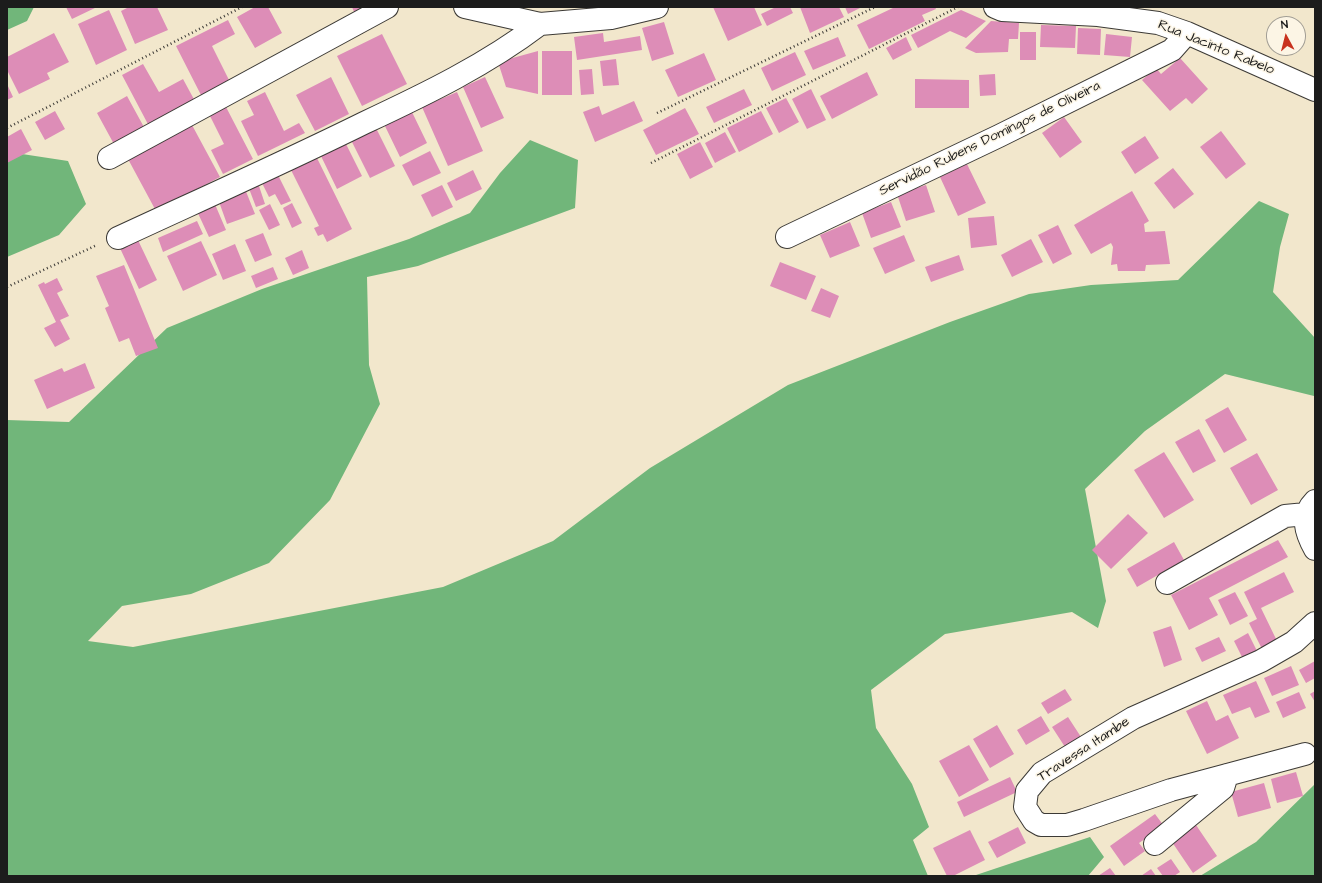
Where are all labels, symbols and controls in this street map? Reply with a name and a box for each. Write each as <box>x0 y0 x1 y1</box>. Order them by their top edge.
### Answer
north arrow <box>1266 16 1306 56</box>
street label: Rua Jacinto Rabelo <box>1155 17 1277 79</box>
text: N <box>1280 17 1289 32</box>
street label: Servidão Rubens Domingos de Oliveira <box>877 78 1103 200</box>
street label: Travessa Itambe <box>1035 714 1133 786</box>

